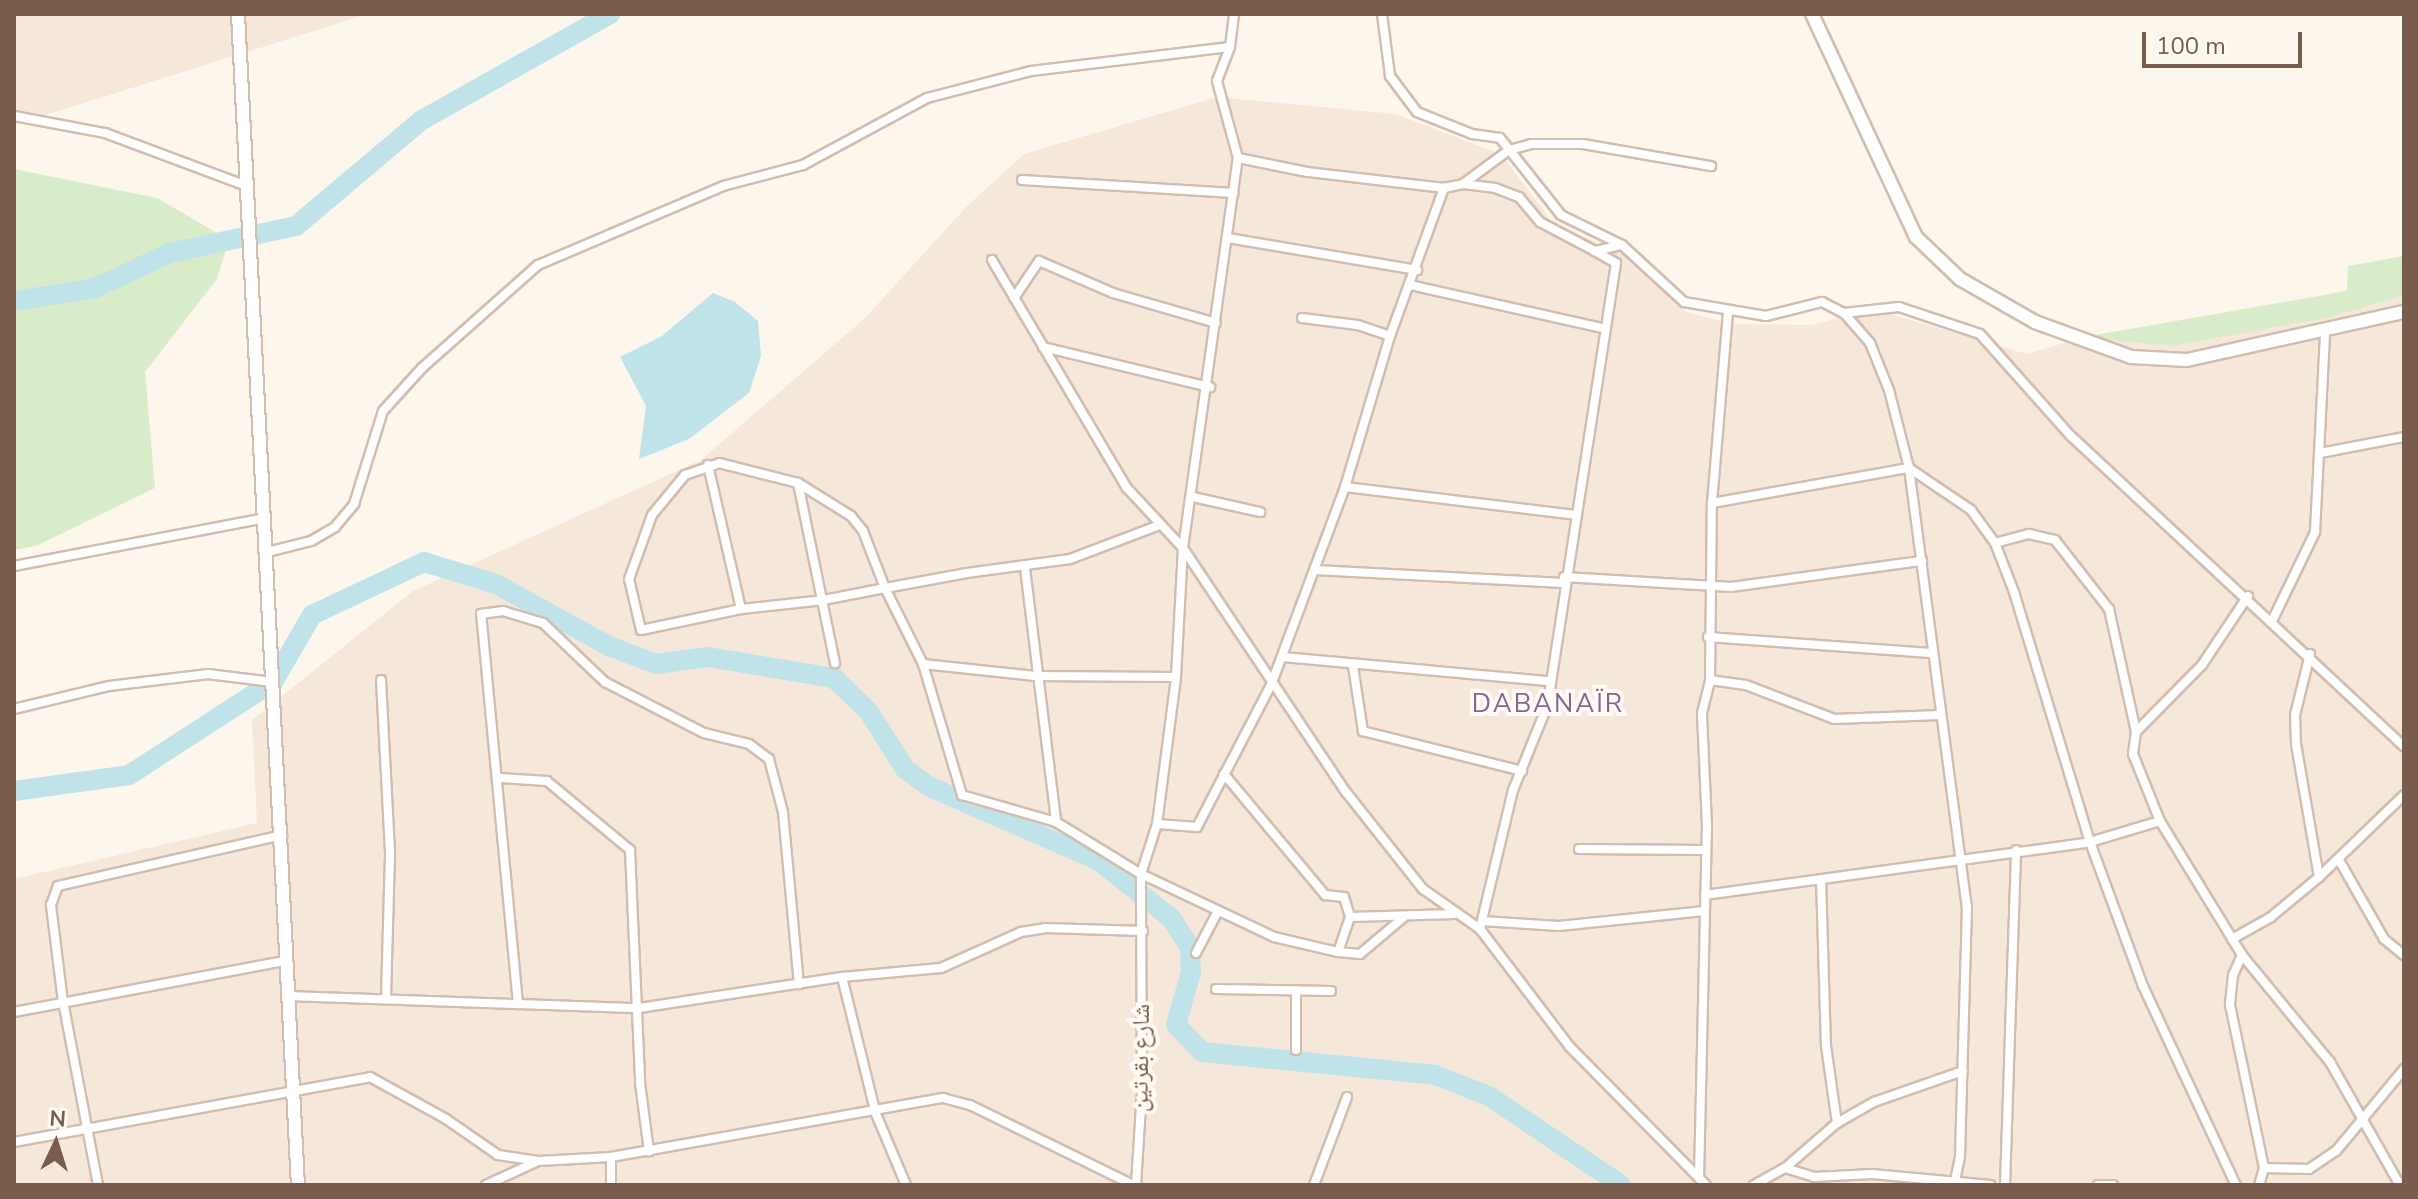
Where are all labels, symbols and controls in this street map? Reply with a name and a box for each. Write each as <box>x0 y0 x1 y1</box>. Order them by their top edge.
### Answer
scale bar <box>2146 16 2306 66</box>
text: 100 m <box>2156 30 2226 62</box>
district label: DABANAÏR <box>1472 688 1624 720</box>
street label: شارع بقرتين <box>1126 1004 1156 1112</box>
north arrow <box>16 1103 96 1183</box>
text: N <box>48 1104 67 1135</box>

